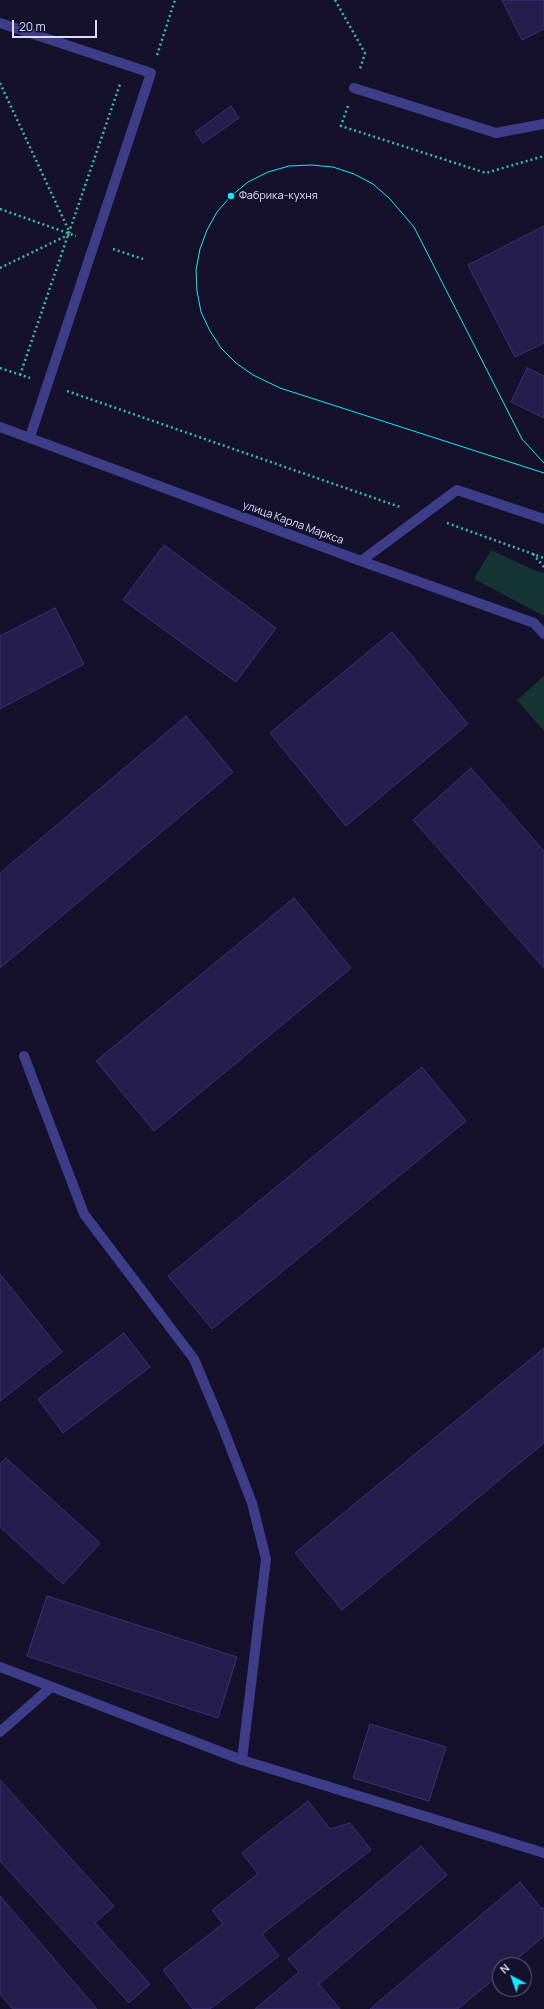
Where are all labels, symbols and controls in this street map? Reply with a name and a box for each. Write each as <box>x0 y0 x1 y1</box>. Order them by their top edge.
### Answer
scale bar <box>14 12 99 38</box>
text: 20 m <box>19 18 46 35</box>
place label: Фабрика-кухня <box>239 189 318 203</box>
marker: Фабрика-кухня <box>226 191 236 201</box>
street label: улица Карла Маркса <box>241 499 345 547</box>
north arrow <box>492 1957 532 1997</box>
text: N <box>497 1960 512 1977</box>

